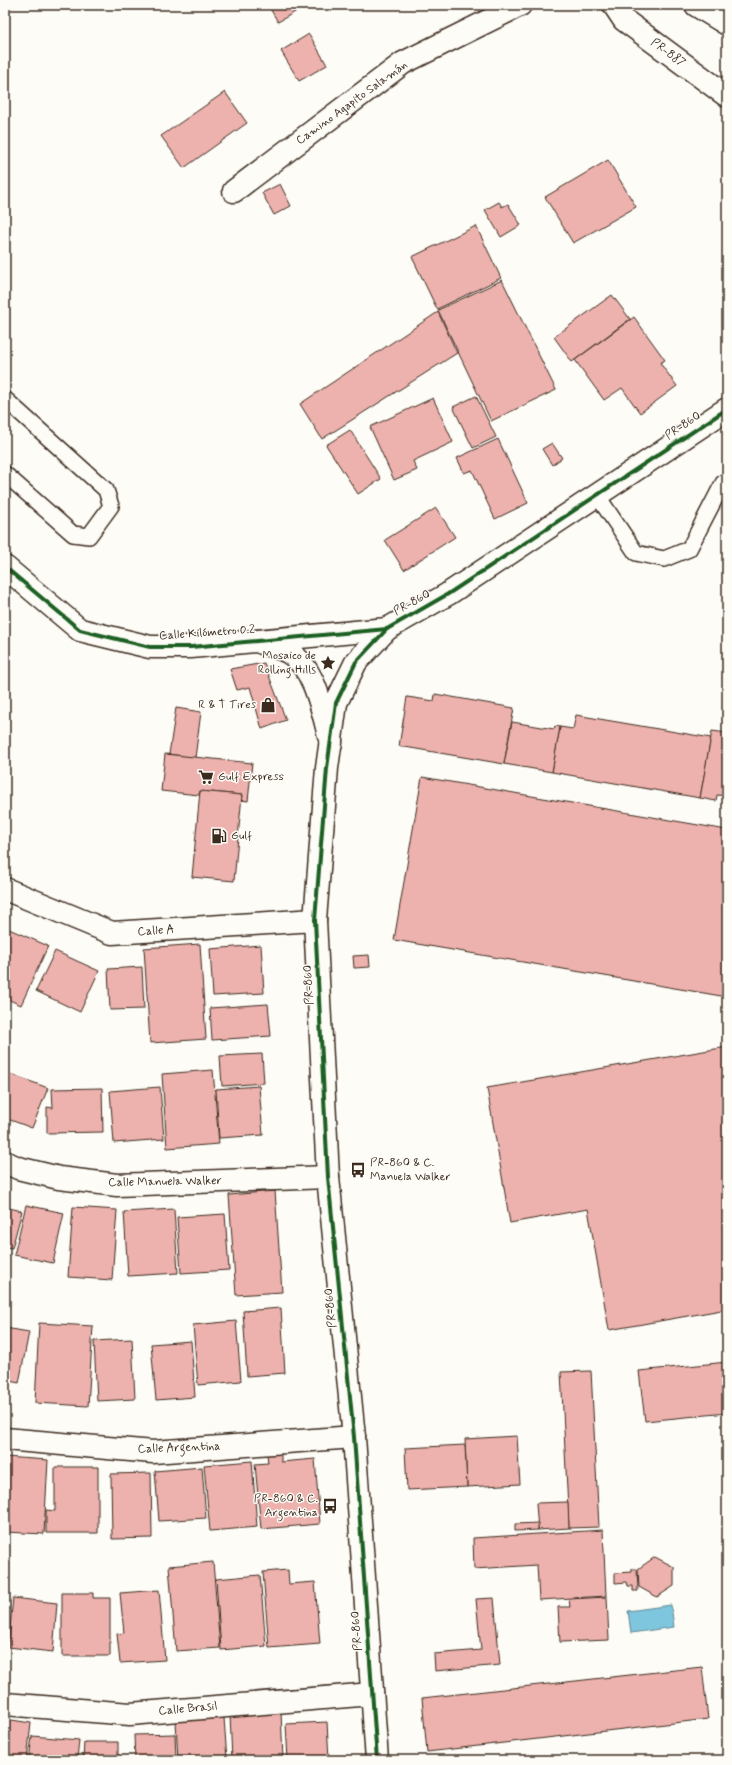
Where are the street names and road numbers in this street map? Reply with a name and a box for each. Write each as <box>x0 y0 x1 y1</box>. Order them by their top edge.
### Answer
street label: PR-887 <box>647 35 689 71</box>
street label: Camino Agapito Salamán <box>293 57 411 149</box>
street label: PR-860 <box>662 408 704 444</box>
street label: PR-860 <box>391 586 433 620</box>
street label: Calle Kilómetro 0.2 <box>159 622 256 644</box>
street label: Calle A <box>137 922 175 940</box>
street label: PR-860 <box>300 965 318 1005</box>
street label: Calle Manuela Walker <box>108 1173 222 1191</box>
street label: PR-860 <box>321 1287 341 1329</box>
street label: Calle Argentina <box>137 1439 221 1458</box>
street label: PR-860 <box>348 1611 366 1651</box>
street label: Calle Brasil <box>158 1698 218 1720</box>

